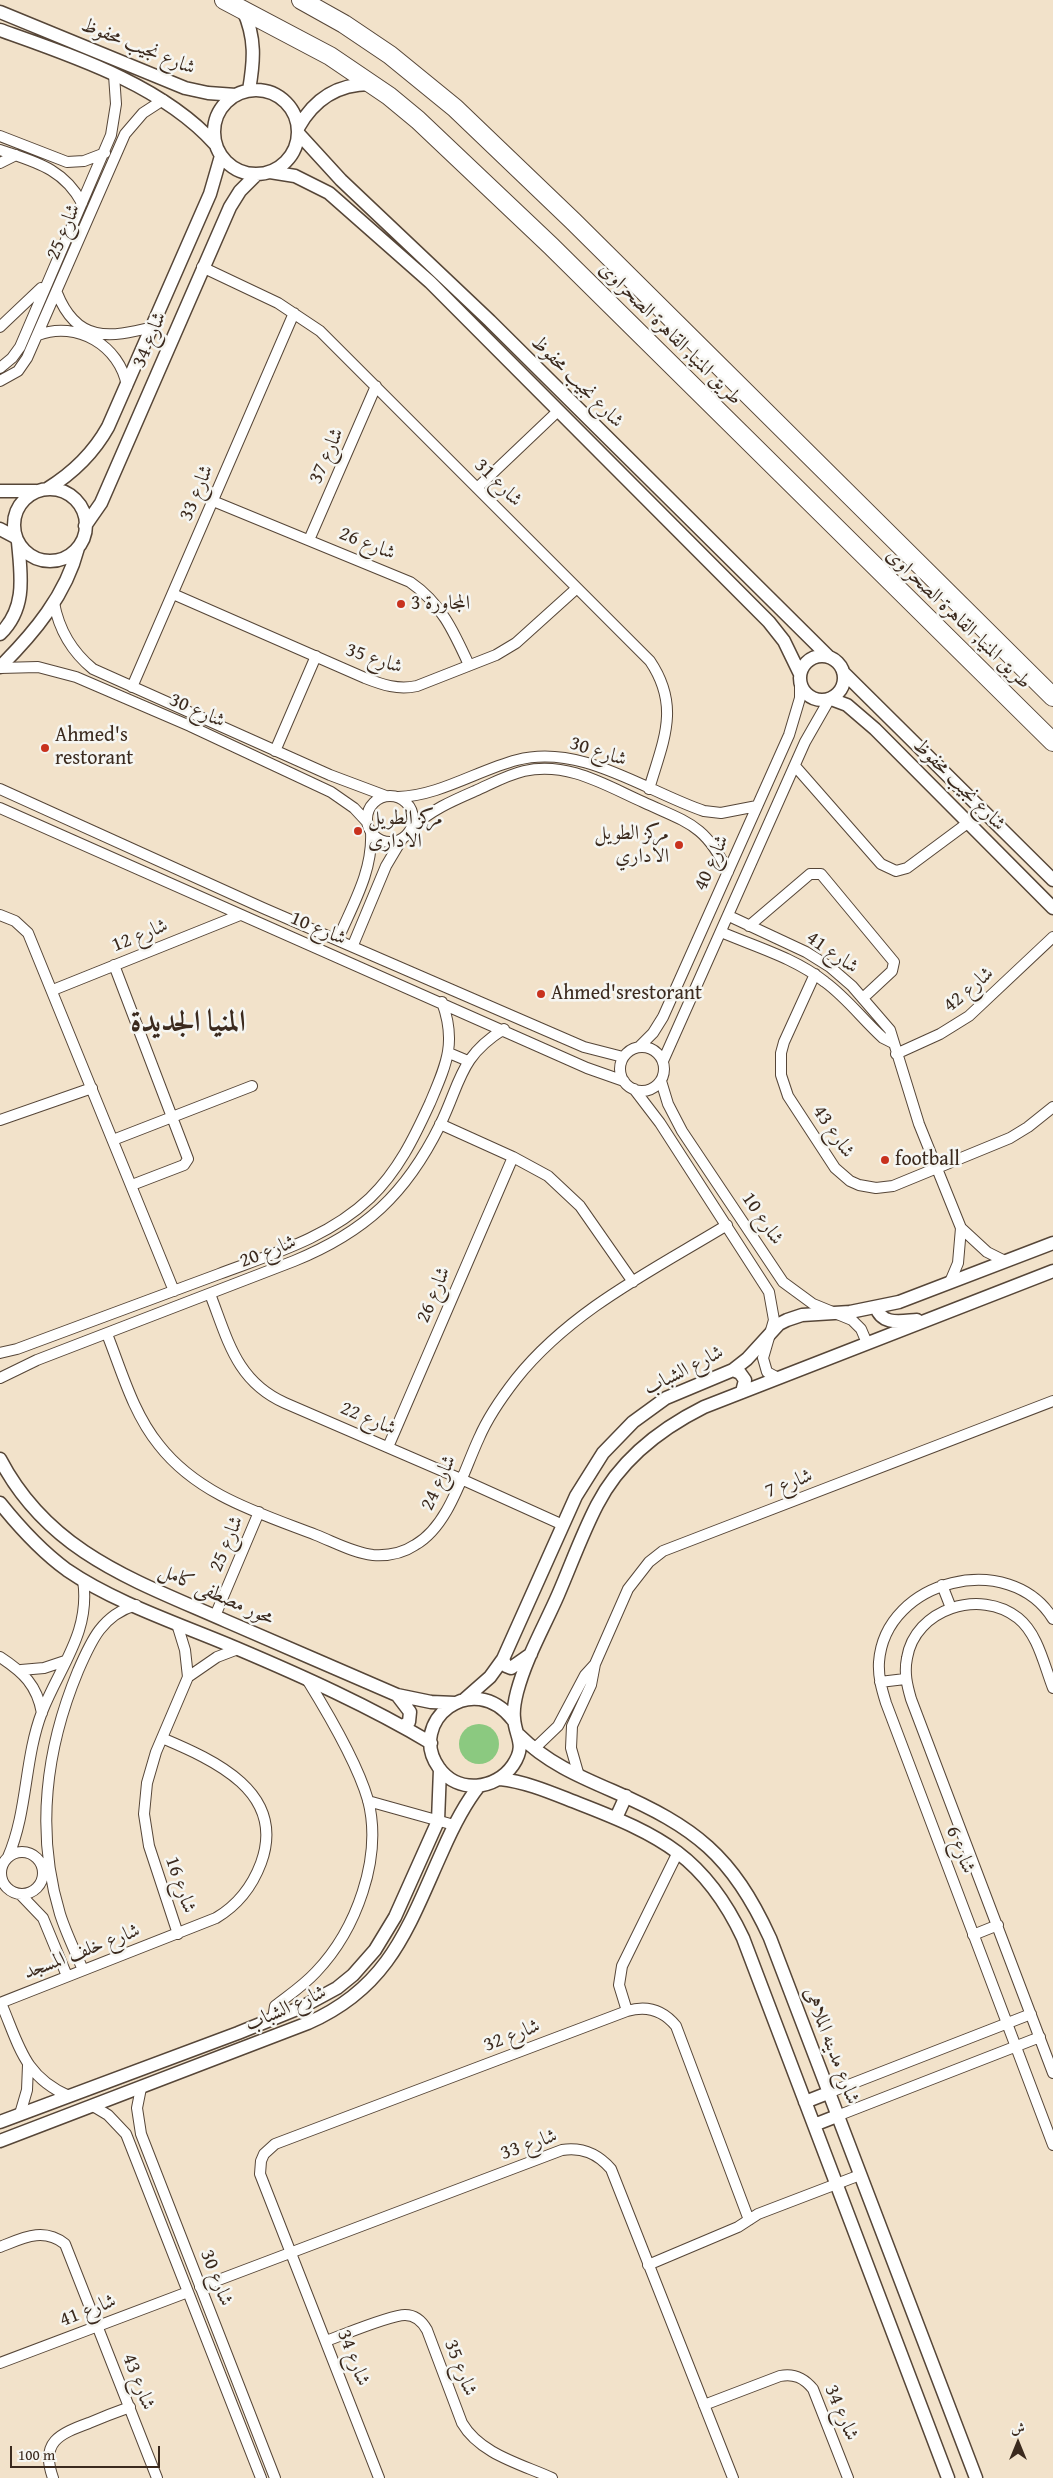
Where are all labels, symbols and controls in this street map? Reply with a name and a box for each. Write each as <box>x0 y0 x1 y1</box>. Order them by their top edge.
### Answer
street label: شارع نجيب محفوظ <box>77 13 199 81</box>
street label: شارع 25 <box>42 200 86 264</box>
street label: طريق المنيا, القاهرة الصحراوى <box>593 257 747 411</box>
street label: شارع 34 <box>128 308 172 372</box>
street label: شارع نجيب محفوظ <box>526 331 628 433</box>
street label: شارع 37 <box>304 424 350 488</box>
street label: شارع 31 <box>469 454 527 512</box>
street label: شارع 33 <box>175 461 219 525</box>
street label: شارع 26 <box>335 522 399 566</box>
street label: طريق المنيا, القاهرة الصحراوى <box>880 543 1036 695</box>
place label: المجاورة 3 <box>411 592 470 616</box>
marker: المجاورة 3 <box>395 598 407 610</box>
street label: شارع 35 <box>342 638 406 680</box>
street label: شارع 30 <box>165 688 229 734</box>
place label: Ahmed's restorant <box>55 724 133 771</box>
street label: شارع 30 <box>567 732 629 772</box>
street label: شارع نجيب محفوظ <box>908 734 1010 836</box>
marker: Ahmed's restorant <box>39 742 51 754</box>
place label: مركز الطويل الادارى <box>368 807 443 854</box>
place label: مركز الطويل الاداري <box>594 822 669 869</box>
marker: مركز الطويل الادارى <box>352 825 364 837</box>
street label: شارع 40 <box>689 831 735 895</box>
marker: مركز الطويل الاداري <box>673 839 685 851</box>
street label: شارع 10 <box>286 907 350 951</box>
street label: شارع 12 <box>108 914 172 958</box>
street label: شارع 41 <box>801 926 863 980</box>
street label: شارع 42 <box>939 962 999 1018</box>
place label: Ahmed'srestorant <box>551 982 702 1006</box>
marker: Ahmed'srestorant <box>535 988 547 1000</box>
district label: المنيا الجديدة <box>130 1005 246 1041</box>
street label: شارع 43 <box>807 1101 859 1163</box>
place label: football <box>895 1148 960 1172</box>
marker: football <box>879 1154 891 1166</box>
street label: شارع 10 <box>736 1188 788 1250</box>
street label: شارع 20 <box>236 1230 300 1274</box>
street label: شارع 26 <box>412 1263 456 1327</box>
street label: شارع الشباب <box>640 1341 728 1401</box>
street label: شارع 22 <box>336 1397 400 1441</box>
street label: شارع 24 <box>416 1451 462 1515</box>
street label: شارع 7 <box>762 1464 816 1504</box>
street label: شارع 25 <box>205 1512 249 1576</box>
street label: محور مصطفى كامل <box>155 1559 277 1631</box>
street label: شارع 6 <box>940 1823 980 1877</box>
street label: شارع 16 <box>159 1853 201 1917</box>
street label: شارع خلف المسجد <box>20 1919 144 1985</box>
street label: شارع الشباب <box>242 1980 330 2038</box>
street label: شارع مدينه الملاهى <box>798 1984 864 2108</box>
street label: شارع 32 <box>480 2014 544 2058</box>
street label: شارع 33 <box>497 2124 561 2166</box>
street label: شارع 30 <box>194 2246 238 2310</box>
street label: شارع 41 <box>56 2289 120 2333</box>
street label: شارع 34 <box>331 2326 375 2390</box>
street label: شارع 35 <box>438 2336 482 2400</box>
street label: شارع 43 <box>116 2350 160 2414</box>
street label: شارع 34 <box>819 2381 863 2445</box>
north arrow <box>993 2418 1043 2468</box>
text: ش <box>1011 2418 1025 2438</box>
scale bar <box>12 2436 162 2468</box>
text: 100 m <box>18 2444 55 2465</box>

